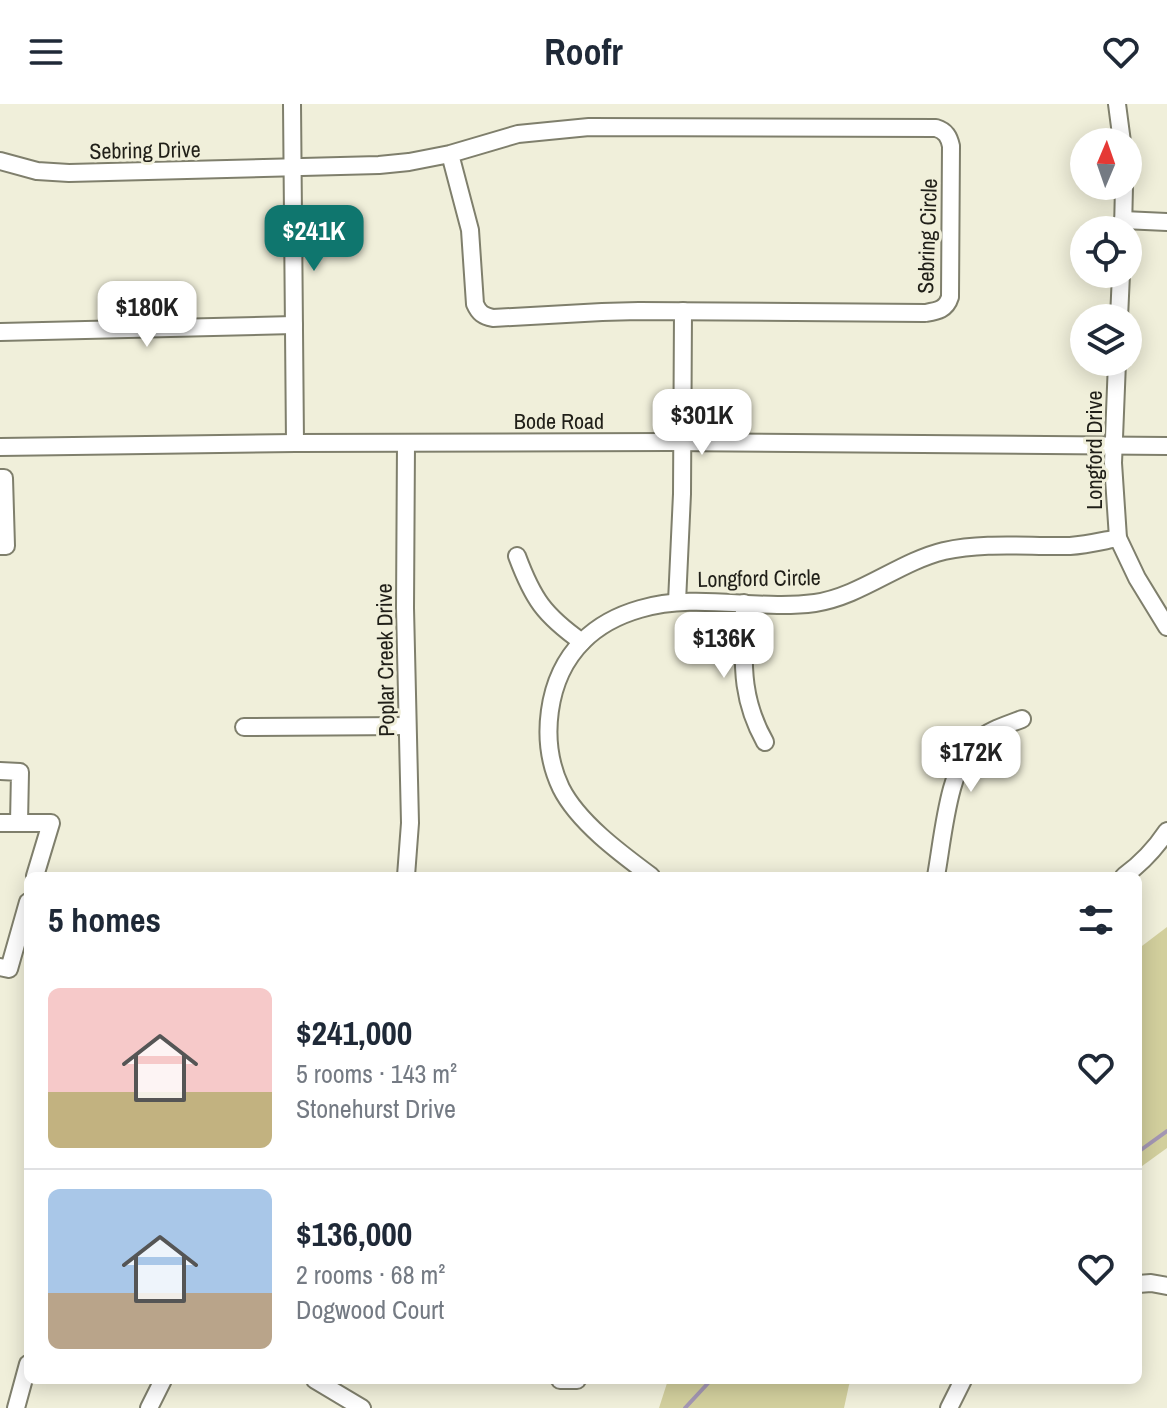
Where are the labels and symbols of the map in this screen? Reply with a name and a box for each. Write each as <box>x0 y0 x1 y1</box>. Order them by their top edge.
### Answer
north arrow <box>1070 128 1142 200</box>
street label: Sebring Drive <box>89 134 201 166</box>
street label: Sebring Circle <box>910 178 944 294</box>
pin: $241K <box>258 205 370 273</box>
pin: $180K <box>91 281 203 349</box>
pin: $301K <box>646 389 758 457</box>
street label: Longford Drive <box>1079 390 1109 510</box>
street label: Bode Road <box>514 406 604 436</box>
street label: Longford Circle <box>697 562 821 594</box>
street label: Poplar Creek Drive <box>369 583 401 737</box>
pin: $136K <box>668 612 780 680</box>
pin: $172K <box>915 726 1027 794</box>

